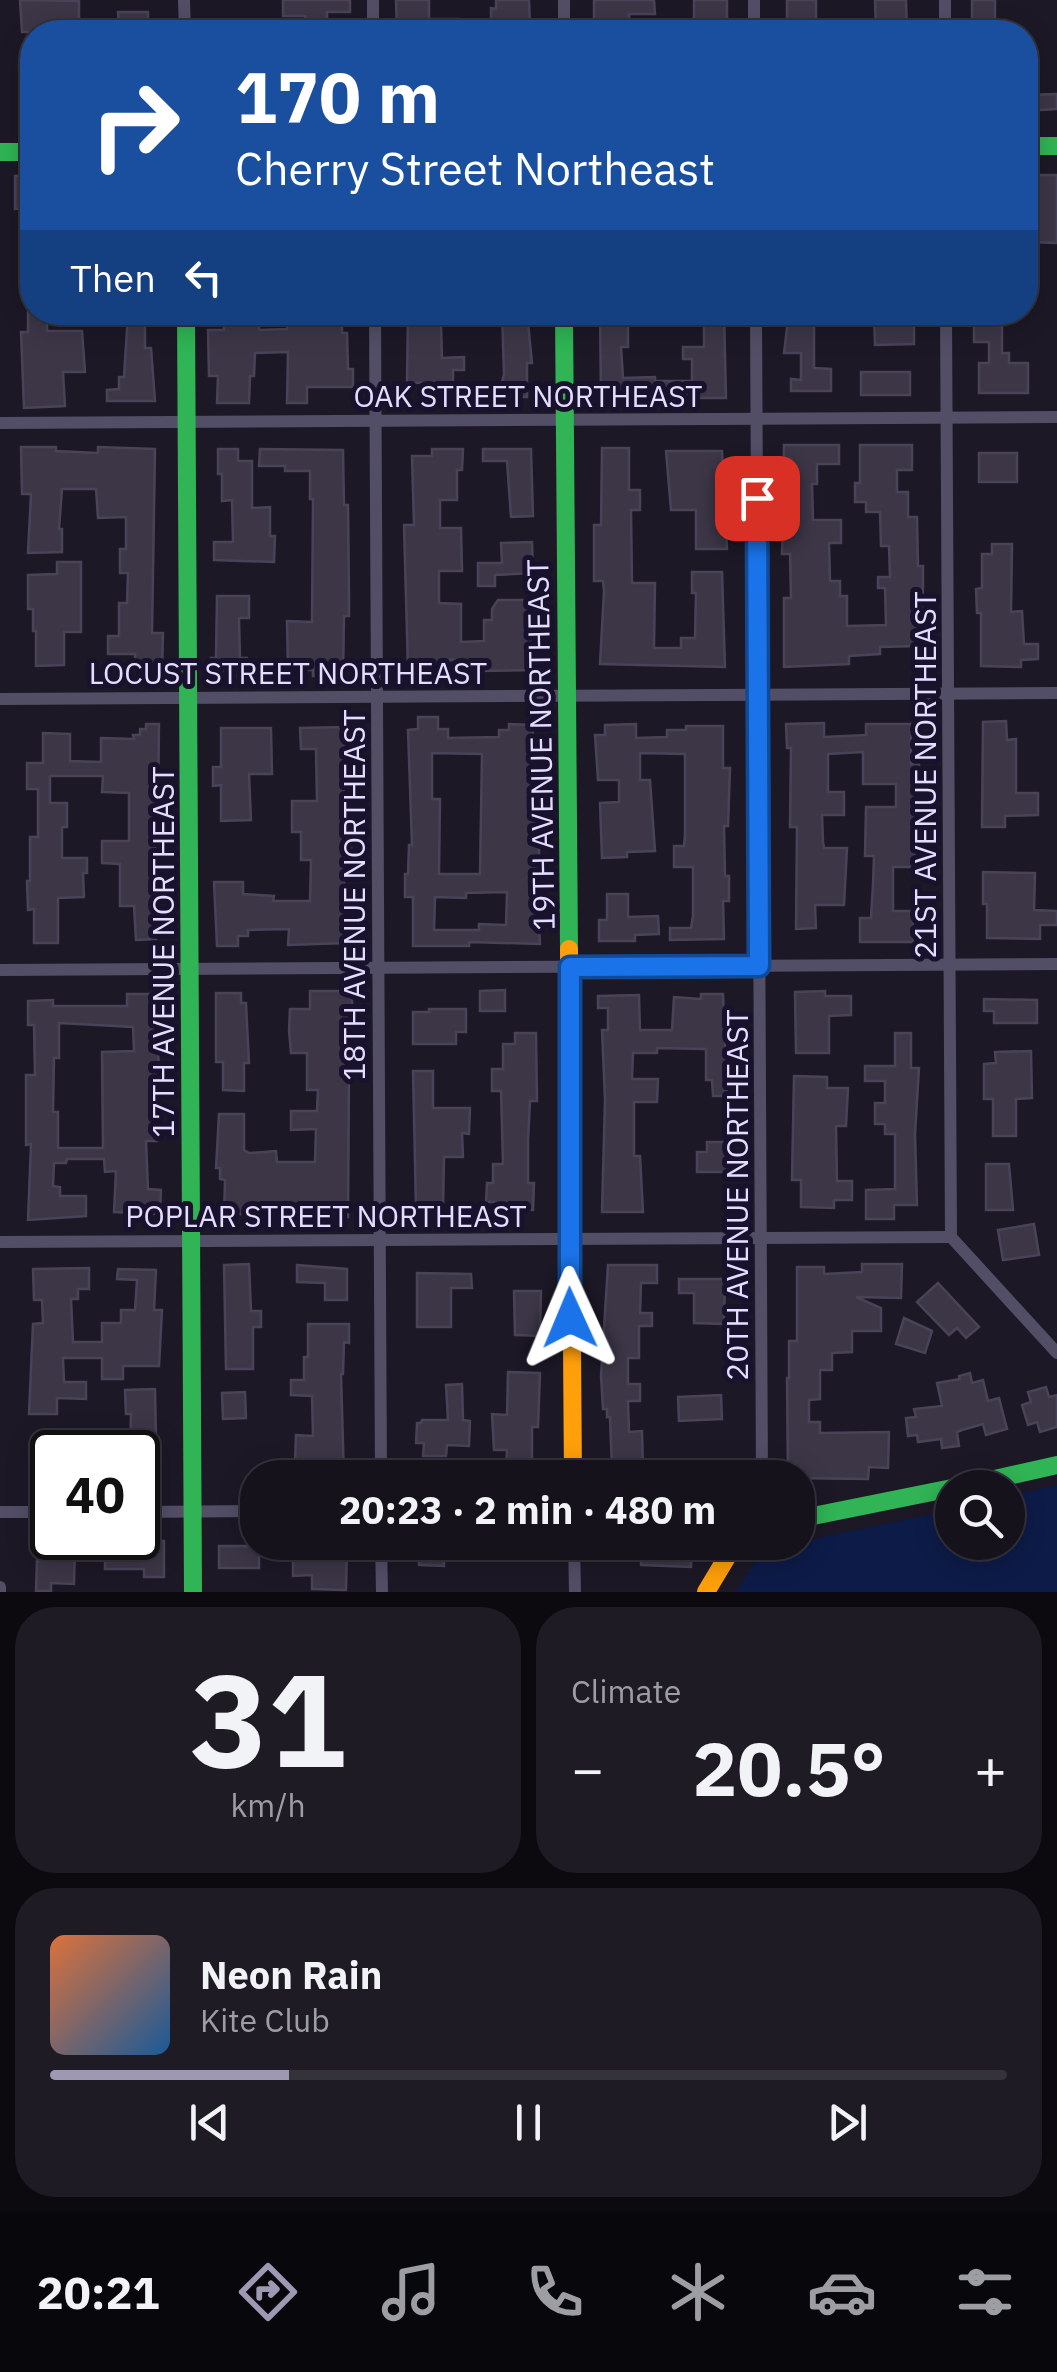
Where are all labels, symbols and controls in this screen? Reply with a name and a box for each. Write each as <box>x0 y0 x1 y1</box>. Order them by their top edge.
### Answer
text: 170 m <box>235 51 440 142</box>
icon: right <box>70 60 200 190</box>
text: Cherry Street Northeast <box>235 139 715 197</box>
icon: left <box>176 250 231 305</box>
text: Then <box>70 253 156 302</box>
street label: OAK STREET NORTHEAST <box>354 376 702 415</box>
pin <box>715 456 800 541</box>
icon: arrive <box>730 471 785 526</box>
street label: 19TH AVENUE NORTHEAST <box>517 559 563 931</box>
street label: 21ST AVENUE NORTHEAST <box>905 591 944 959</box>
street label: LOCUST STREET NORTHEAST <box>89 653 487 692</box>
street label: 18TH AVENUE NORTHEAST <box>334 709 373 1081</box>
street label: 17TH AVENUE NORTHEAST <box>143 766 182 1138</box>
street label: 20TH AVENUE NORTHEAST <box>717 1009 756 1381</box>
street label: POPLAR STREET NORTHEAST <box>125 1196 527 1235</box>
position arrow <box>518 1266 622 1370</box>
speed limit sign: 40 <box>30 1430 160 1560</box>
map controls <box>935 1470 1025 1560</box>
button: search <box>935 1470 1025 1560</box>
text: 20:23 · 2 min · 480 m <box>339 1485 716 1534</box>
text: 31 <box>190 1634 346 1803</box>
text: Climate <box>571 1670 681 1712</box>
text: 20.5° <box>692 1719 886 1817</box>
text: − <box>571 1733 604 1804</box>
text: + <box>974 1733 1007 1804</box>
text: km/h <box>230 1784 306 1826</box>
text: Neon Rain <box>200 1950 382 1999</box>
text: Kite Club <box>200 1999 330 2041</box>
icon: previous <box>182 2095 237 2150</box>
icon: pause <box>501 2095 556 2150</box>
icon: next <box>820 2095 875 2150</box>
icon: directions <box>233 2257 303 2327</box>
icon: music <box>376 2257 446 2327</box>
icon: phone <box>520 2257 590 2327</box>
icon: climate <box>663 2257 733 2327</box>
icon: car <box>807 2257 877 2327</box>
icon: filters <box>950 2257 1020 2327</box>
text: 20:21 <box>37 2263 160 2321</box>

